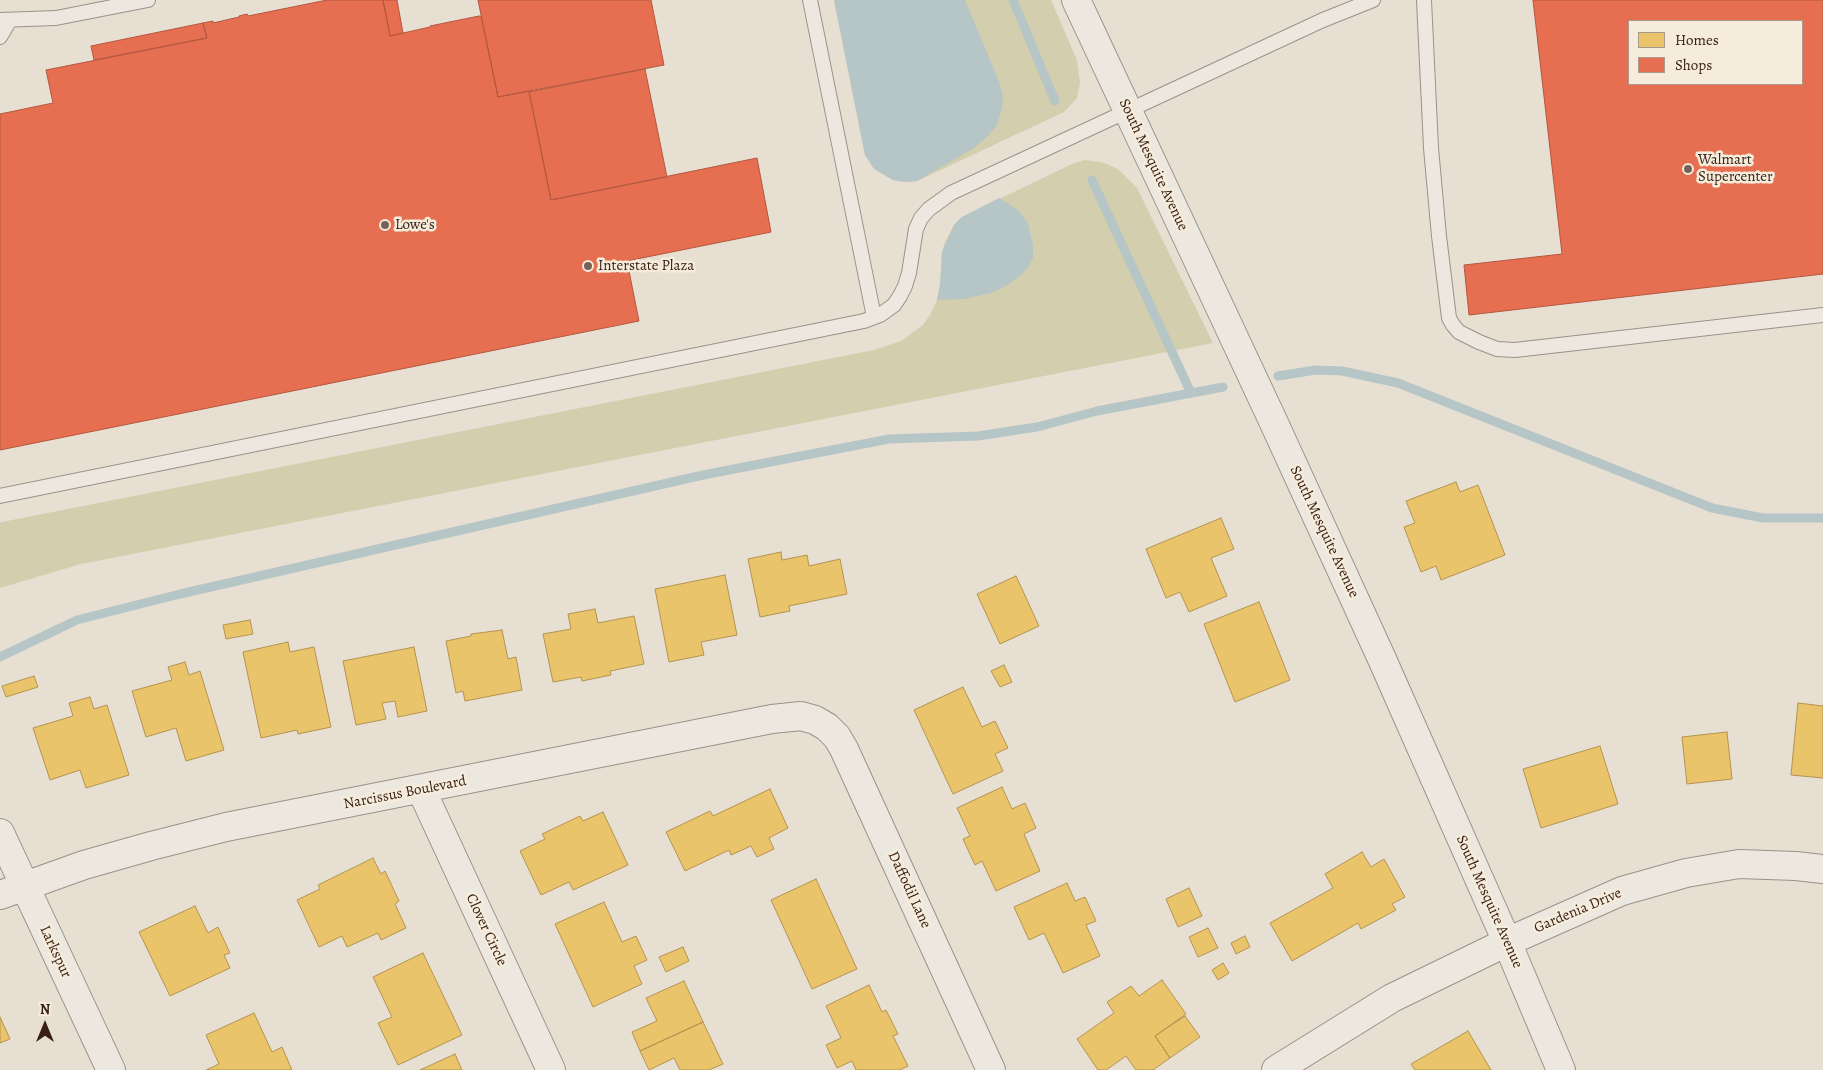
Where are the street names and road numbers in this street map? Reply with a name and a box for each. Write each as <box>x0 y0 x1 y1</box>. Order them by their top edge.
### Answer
street label: South Mesquite Avenue <box>1114 96 1192 234</box>
street label: South Mesquite Avenue <box>1285 463 1363 601</box>
street label: Narcissus Boulevard <box>342 772 468 814</box>
street label: South Mesquite Avenue <box>1452 833 1526 971</box>
street label: Daffodil Lane <box>883 849 935 931</box>
street label: Gardenia Drive <box>1532 884 1624 938</box>
street label: Clover Circle <box>461 891 511 969</box>
street label: Larkspur <box>35 923 75 981</box>

